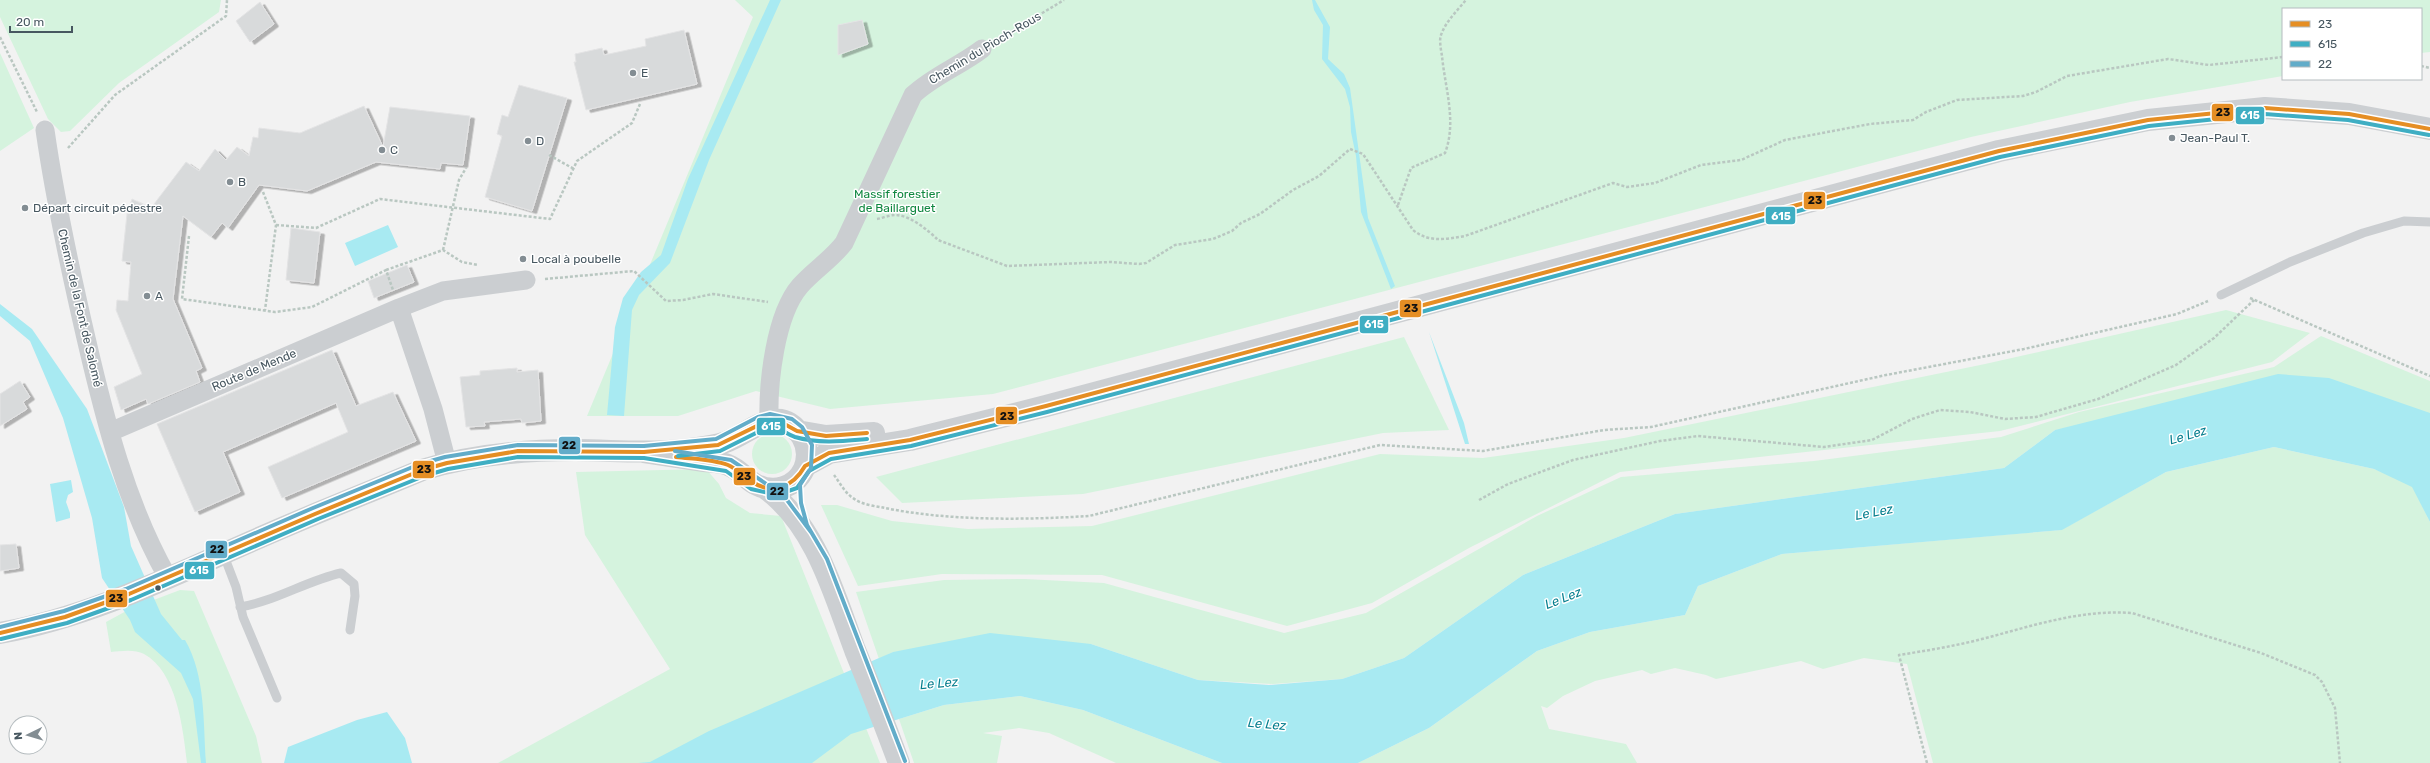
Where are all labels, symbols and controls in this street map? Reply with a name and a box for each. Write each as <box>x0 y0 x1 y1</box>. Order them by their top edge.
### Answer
scale bar <box>10 8 72 34</box>
legend <box>2282 8 2422 80</box>
street label: Chemin du Pioch-Rous <box>926 9 1044 87</box>
text: 20 m <box>16 15 44 29</box>
text: 23 <box>2318 17 2332 31</box>
text: 615 <box>2318 37 2337 51</box>
text: 22 <box>2318 57 2332 71</box>
place label: E <box>641 66 648 80</box>
marker: E <box>628 68 638 78</box>
line badge: 23 <box>2211 103 2234 122</box>
text: 23 <box>2216 106 2230 119</box>
line badge: 615 <box>2235 106 2265 125</box>
text: 615 <box>2240 109 2260 122</box>
place label: Jean-Paul T. <box>2180 131 2250 145</box>
marker: Jean-Paul T. <box>2167 133 2177 143</box>
place label: D <box>536 134 544 148</box>
marker: D <box>523 136 533 146</box>
place label: C <box>390 143 398 157</box>
marker: C <box>377 145 387 155</box>
place label: B <box>238 175 246 189</box>
marker: B <box>225 177 235 187</box>
park label: Massif forestier de Baillarguet <box>854 187 940 215</box>
line badge: 23 <box>1803 191 1826 210</box>
text: 23 <box>1808 194 1822 207</box>
place label: Départ circuit pédestre <box>33 201 162 215</box>
marker: Départ circuit pédestre <box>20 203 30 213</box>
line badge: 615 <box>1765 206 1796 225</box>
text: 615 <box>1771 210 1791 223</box>
street label: Chemin de la Font de Salomé <box>55 228 105 389</box>
place label: Local à poubelle <box>531 252 621 266</box>
marker: Local à poubelle <box>518 254 528 264</box>
place label: A <box>155 289 163 303</box>
marker: A <box>142 291 152 301</box>
line badge: 23 <box>1399 299 1422 318</box>
text: 23 <box>1404 302 1418 315</box>
line badge: 615 <box>1359 315 1389 334</box>
text: 615 <box>1364 318 1384 331</box>
street label: Route de Mende <box>210 346 299 394</box>
line badge: 23 <box>995 406 1018 425</box>
text: 23 <box>1000 410 1014 423</box>
line badge: 615 <box>756 417 786 436</box>
text: 615 <box>761 420 781 433</box>
water label: Le Lez <box>2167 422 2209 448</box>
line badge: 22 <box>558 436 581 455</box>
text: 22 <box>562 439 576 452</box>
line badge: 23 <box>412 460 435 479</box>
text: 23 <box>417 463 431 476</box>
line badge: 23 <box>733 467 756 486</box>
text: 23 <box>737 470 751 483</box>
line badge: 22 <box>766 482 789 501</box>
text: 22 <box>770 485 784 498</box>
water label: Le Lez <box>1854 501 1895 523</box>
line badge: 22 <box>205 540 228 559</box>
text: 22 <box>210 543 224 556</box>
line badge: 615 <box>184 561 215 580</box>
text: 615 <box>189 564 209 577</box>
unlabelled marker <box>153 583 163 593</box>
water label: Le Lez <box>1542 584 1584 612</box>
line badge: 23 <box>105 589 128 608</box>
text: 23 <box>109 592 123 605</box>
water label: Le Lez <box>919 674 959 692</box>
north arrow <box>8 715 48 755</box>
water label: Le Lez <box>1247 715 1287 733</box>
text: N <box>12 731 25 740</box>

